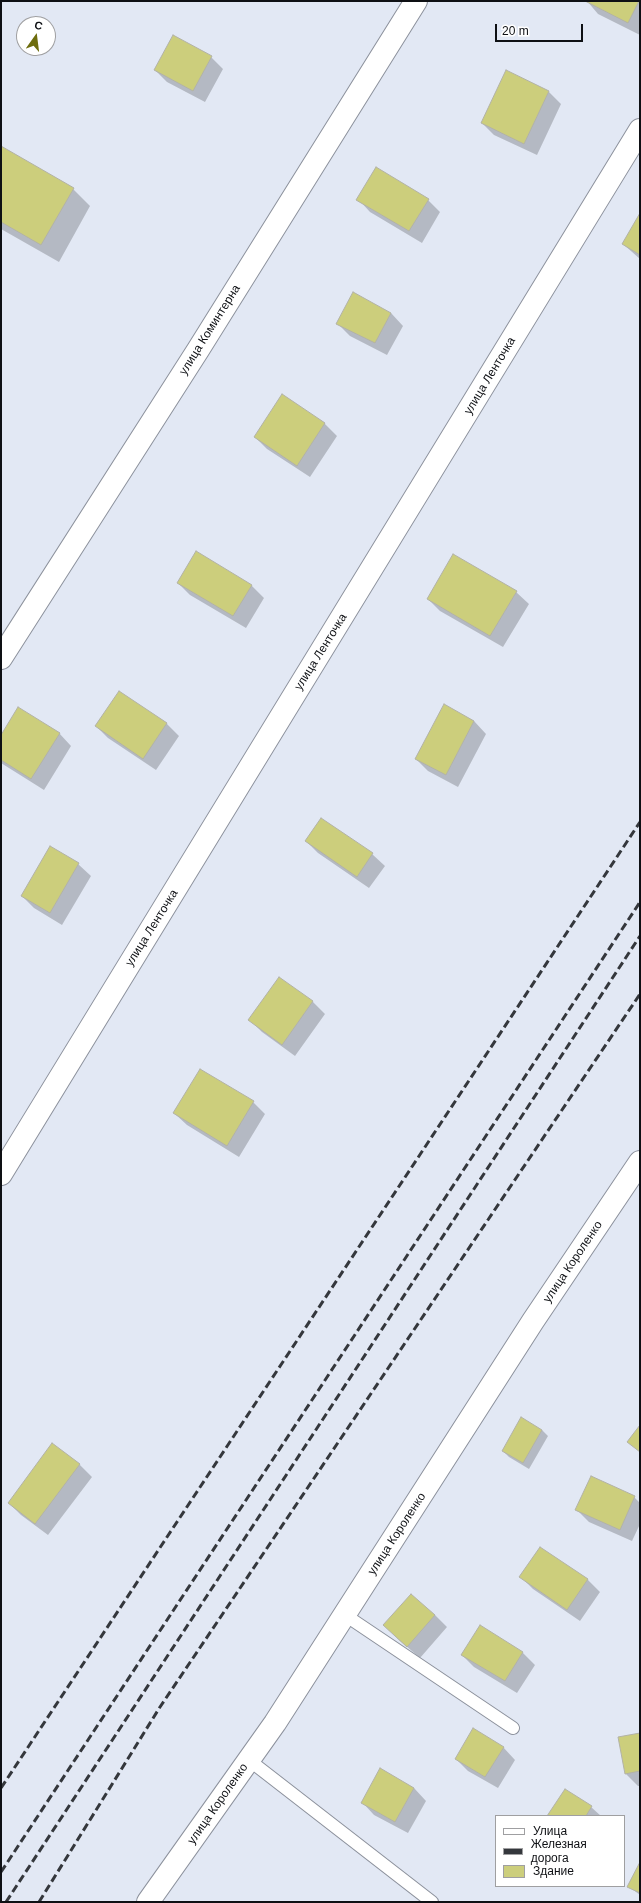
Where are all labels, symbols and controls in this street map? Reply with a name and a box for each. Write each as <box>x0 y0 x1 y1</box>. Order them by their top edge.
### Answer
north arrow <box>16 16 56 56</box>
scale bar <box>497 16 585 42</box>
text: С <box>33 19 44 32</box>
text: 20 m <box>502 24 529 38</box>
street label: улица Коминтерна <box>176 282 244 378</box>
street label: улица Ленточка <box>461 335 519 417</box>
street label: улица Ленточка <box>292 611 350 693</box>
street label: улица Ленточка <box>123 887 181 969</box>
street label: улица Короленко <box>540 1218 606 1306</box>
street label: улица Короленко <box>365 1490 429 1578</box>
street label: улица Короленко <box>185 1761 251 1847</box>
legend <box>495 1815 625 1887</box>
text: Улица <box>533 1824 567 1838</box>
text: Железная дорога <box>531 1837 587 1865</box>
text: Здание <box>533 1864 574 1878</box>

